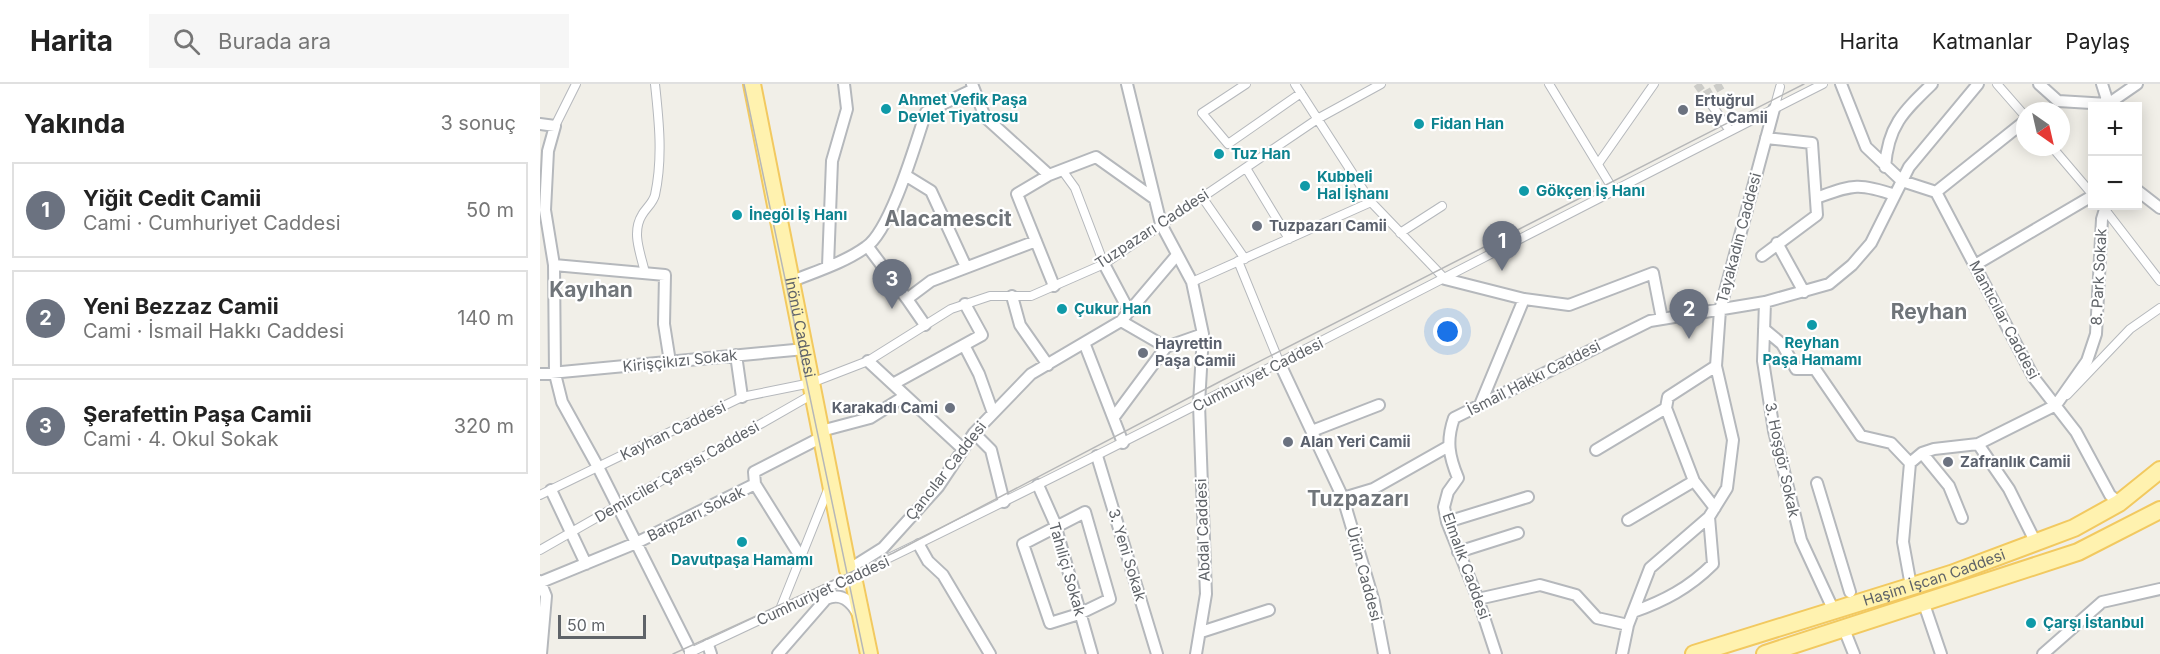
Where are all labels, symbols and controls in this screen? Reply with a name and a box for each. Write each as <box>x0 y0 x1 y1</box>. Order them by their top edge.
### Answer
search box <box>149 14 569 68</box>
text: Harita <box>30 24 113 58</box>
icon: search <box>170 25 203 58</box>
text: Burada ara <box>218 28 331 54</box>
text: Harita <box>1840 29 1899 54</box>
text: Katmanlar <box>1932 29 2032 54</box>
text: Paylaş <box>2065 29 2130 54</box>
place label: Ahmet Vefik Paşa Devlet Tiyatrosu <box>898 90 1027 126</box>
place label: Ertuğrul Bey Camii <box>1695 91 1768 127</box>
marker: Ahmet Vefik Paşa Devlet Tiyatrosu <box>879 102 893 116</box>
north arrow <box>2016 102 2070 156</box>
map controls <box>2088 102 2142 210</box>
button: + <box>2088 102 2142 156</box>
marker: Ertuğrul Bey Camii <box>1676 103 1690 117</box>
text: Yakında <box>24 108 125 139</box>
text: 3 sonuç <box>440 111 516 135</box>
place label: Fidan Han <box>1431 114 1504 133</box>
marker: Fidan Han <box>1412 117 1426 131</box>
place label: Tuz Han <box>1231 144 1291 163</box>
marker: Tuz Han <box>1212 147 1226 161</box>
button: − <box>2088 156 2142 210</box>
place label: Kubbeli Hal İşhanı <box>1317 167 1389 203</box>
street label: Tayakadın Caddesi <box>1712 171 1765 305</box>
marker: Kubbeli Hal İşhanı <box>1298 179 1312 193</box>
place label: Gökçen İş Hanı <box>1536 181 1645 200</box>
marker: Gökçen İş Hanı <box>1517 184 1531 198</box>
text: Yiğit Cedit Camii <box>83 185 261 211</box>
street label: Tuzpazarı Caddesi <box>1091 185 1212 272</box>
text: 1 <box>41 198 50 222</box>
text: 50 m <box>466 198 514 222</box>
place label: İnegöl İş Hanı <box>749 205 847 224</box>
district label: Alacamescit <box>884 206 1012 231</box>
marker: İnegöl İş Hanı <box>730 208 744 222</box>
text: Cami · Cumhuriyet Caddesi <box>83 211 341 235</box>
place label: Tuzpazarı Camii <box>1269 216 1387 235</box>
marker: Tuzpazarı Camii <box>1250 219 1264 233</box>
pin: 1 <box>1482 222 1522 271</box>
street label: 8. Park Sokak <box>2086 227 2111 326</box>
street label: Mantıcılar Caddesi <box>1965 257 2044 382</box>
pin: 3 <box>872 260 912 309</box>
street label: İnönü Caddesi <box>781 275 820 379</box>
district label: Kayıhan <box>549 277 633 302</box>
pin: 2 <box>1670 290 1708 339</box>
text: Yeni Bezzaz Camii <box>83 293 279 319</box>
place label: Çukur Han <box>1074 299 1151 318</box>
district label: Reyhan <box>1891 299 1967 324</box>
marker: Çukur Han <box>1055 302 1069 316</box>
text: 2 <box>39 306 52 330</box>
text: 140 m <box>457 306 514 330</box>
your location <box>1433 317 1462 346</box>
marker: Reyhan Paşa Hamamı <box>1805 318 1819 332</box>
text: Cami · İsmail Hakkı Caddesi <box>83 319 344 343</box>
street label: Cumhuriyet Caddesi <box>1189 333 1326 416</box>
place label: Reyhan Paşa Hamamı <box>1763 333 1861 369</box>
place label: Hayrettin Paşa Camii <box>1155 334 1236 370</box>
street label: İsmail Hakkı Caddesi <box>1464 336 1604 419</box>
street label: Kirişçikızı Sokak <box>622 345 739 376</box>
marker: Hayrettin Paşa Camii <box>1136 346 1150 360</box>
street label: Kayhan Caddesi <box>617 397 729 464</box>
place label: Karakadı Cami <box>832 398 938 417</box>
text: Şerafettin Paşa Camii <box>83 401 312 427</box>
marker: Karakadı Cami <box>943 401 957 415</box>
street label: 3. Hoşgör Sokak <box>1761 401 1804 520</box>
text: 3 <box>39 414 52 438</box>
text: 320 m <box>454 414 514 438</box>
street label: Demirciler Çarşısı Caddesi <box>591 417 762 526</box>
street label: Çancılar Caddesi <box>901 417 990 524</box>
text: Cami · 4. Okul Sokak <box>83 427 278 451</box>
place label: Alan Yeri Camii <box>1300 432 1411 451</box>
marker: Alan Yeri Camii <box>1281 435 1295 449</box>
place label: Zafranlık Camii <box>1960 452 2071 471</box>
marker: Zafranlık Camii <box>1941 455 1955 469</box>
street label: Abdal Caddesi <box>1191 478 1214 582</box>
street label: Batpzarı Sokak <box>644 481 748 545</box>
district label: Tuzpazarı <box>1307 486 1409 511</box>
street label: 3. Yeni Sokak <box>1104 506 1151 604</box>
street label: Elmalık Caddesi <box>1438 510 1495 622</box>
street label: Tahıliçi Sokak <box>1045 520 1090 619</box>
street label: Ürün Caddesi <box>1343 525 1386 623</box>
marker: Davutpaşa Hamamı <box>735 535 749 549</box>
street label: Haşim İşcan Caddesi <box>1861 545 2008 610</box>
place label: Davutpaşa Hamamı <box>671 550 813 569</box>
street label: Cumhuriyet Caddesi <box>753 551 892 630</box>
scale bar <box>558 612 646 640</box>
place label: Çarşı İstanbul <box>2043 613 2144 632</box>
text: 50 m <box>567 615 605 635</box>
marker: Çarşı İstanbul <box>2024 616 2038 630</box>

